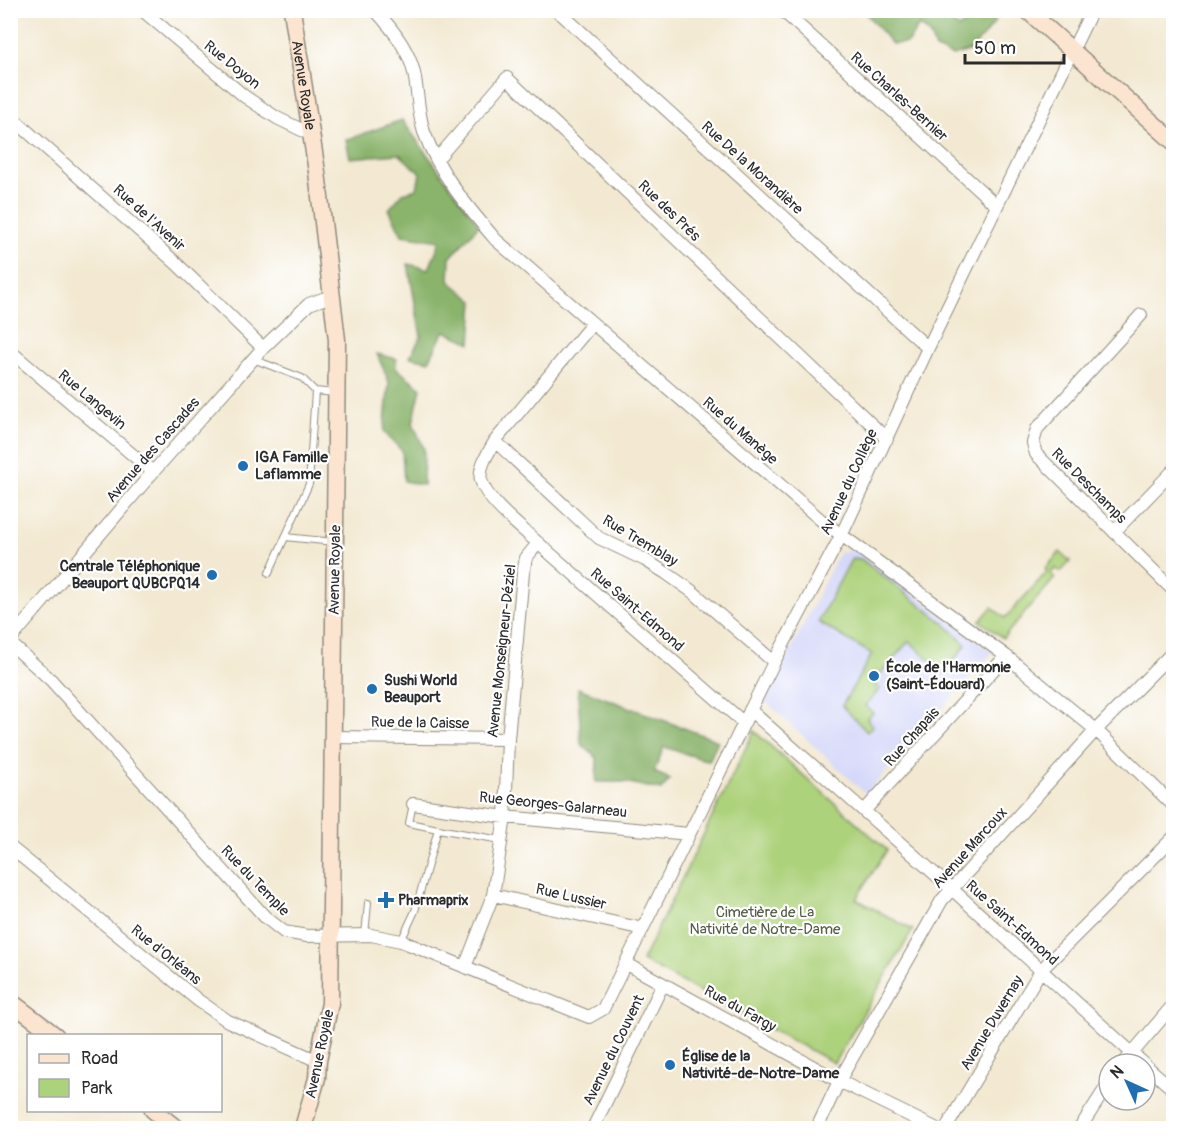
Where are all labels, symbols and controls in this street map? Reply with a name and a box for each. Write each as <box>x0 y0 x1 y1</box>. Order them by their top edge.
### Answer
scale bar <box>965 27 1064 65</box>
street label: Rue Doyon <box>200 36 264 94</box>
text: 50 m <box>974 37 1016 60</box>
street label: Avenue Royale <box>287 39 320 132</box>
street label: Rue Charles-Bernier <box>846 48 952 146</box>
street label: Rue De la Morandière <box>697 117 807 219</box>
street label: Rue des Prés <box>634 176 704 246</box>
street label: Rue de l'Avenir <box>109 181 190 256</box>
street label: Rue Langevin <box>54 366 130 434</box>
street label: Avenue des Cascades <box>102 393 204 507</box>
street label: Rue du Manège <box>698 393 782 469</box>
street label: Avenue du Collège <box>816 425 882 538</box>
street label: Rue Deschamps <box>1047 444 1131 528</box>
place label: IGA Famille Laflamme <box>255 448 328 484</box>
marker: IGA Famille Laflamme <box>236 459 250 473</box>
street label: Rue Tremblay <box>599 511 682 571</box>
street label: Avenue Royale <box>325 524 345 615</box>
place label: Centrale Téléphonique Beauport QUBCPQ14 <box>60 557 201 593</box>
street label: Avenue Monseigneur-Déziel <box>483 563 521 739</box>
street label: Rue Saint-Edmond <box>586 564 688 656</box>
marker: Centrale Téléphonique Beauport QUBCPQ14 <box>205 568 219 582</box>
place label: École de l'Harmonie (Saint-Édouard) <box>886 658 1011 694</box>
marker: École de l'Harmonie (Saint-Édouard) <box>867 669 881 683</box>
place label: Sushi World Beauport <box>384 671 457 707</box>
marker: Sushi World Beauport <box>365 682 379 696</box>
street label: Rue Chapais <box>880 703 944 771</box>
street label: Rue de la Caisse <box>371 713 470 733</box>
street label: Rue Georges-Galarneau <box>478 788 628 822</box>
street label: Avenue Marcoux <box>928 803 1012 893</box>
street label: Rue du Temple <box>217 842 294 921</box>
street label: Rue Saint-Edmond <box>962 876 1062 970</box>
street label: Rue Lussier <box>534 880 609 914</box>
place label: Pharmaprix <box>398 891 469 910</box>
marker: Pharmaprix <box>379 893 393 907</box>
park label: Cimetière de La Nativité de Notre-Dame <box>690 903 841 939</box>
street label: Rue d'Orléans <box>127 921 205 989</box>
street label: Avenue Duvernay <box>956 972 1028 1074</box>
street label: Rue du Fargy <box>701 981 780 1037</box>
street label: Avenue du Couvent <box>579 991 649 1108</box>
street label: Avenue Royale <box>301 1007 339 1100</box>
legend <box>27 1034 222 1112</box>
text: Road <box>81 1047 118 1070</box>
place label: Église de la Nativité-de-Notre-Dame <box>682 1047 840 1083</box>
north arrow <box>1097 1052 1157 1112</box>
marker: Église de la Nativité-de-Notre-Dame <box>663 1058 677 1072</box>
text: N <box>1106 1061 1128 1083</box>
text: Park <box>81 1077 113 1100</box>

